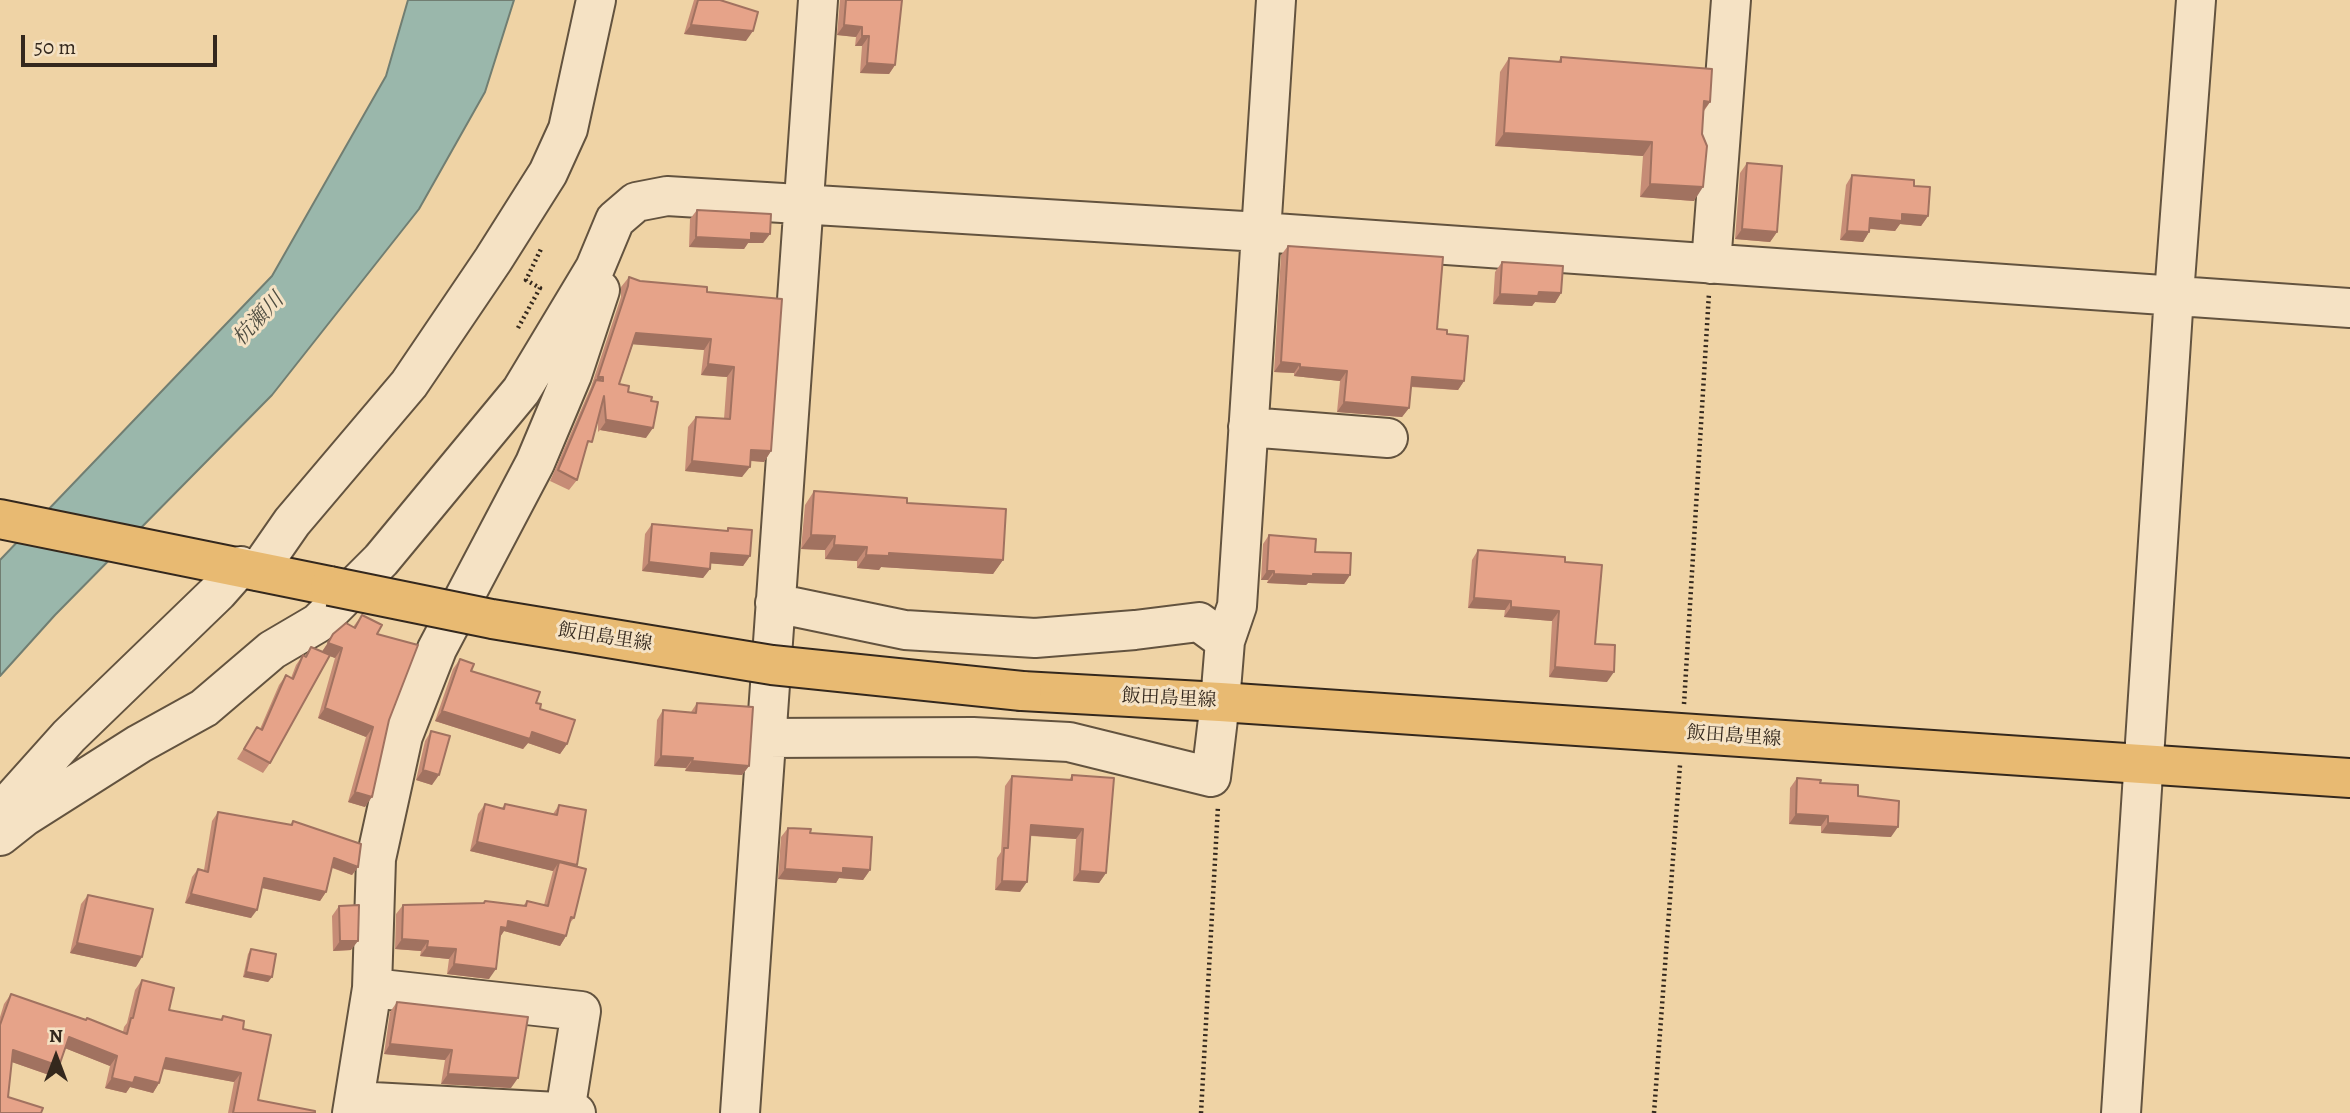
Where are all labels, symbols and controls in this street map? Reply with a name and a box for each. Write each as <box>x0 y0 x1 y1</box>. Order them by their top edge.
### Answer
scale bar <box>24 21 220 65</box>
text: 50 m <box>34 33 76 61</box>
water label: 杭瀬川 <box>228 288 290 352</box>
street label: 飯田島里線 <box>556 619 654 657</box>
street label: 飯田島里線 <box>1121 685 1217 713</box>
street label: 飯田島里線 <box>1686 722 1782 752</box>
north arrow <box>21 1022 91 1092</box>
text: N <box>49 1023 63 1049</box>

